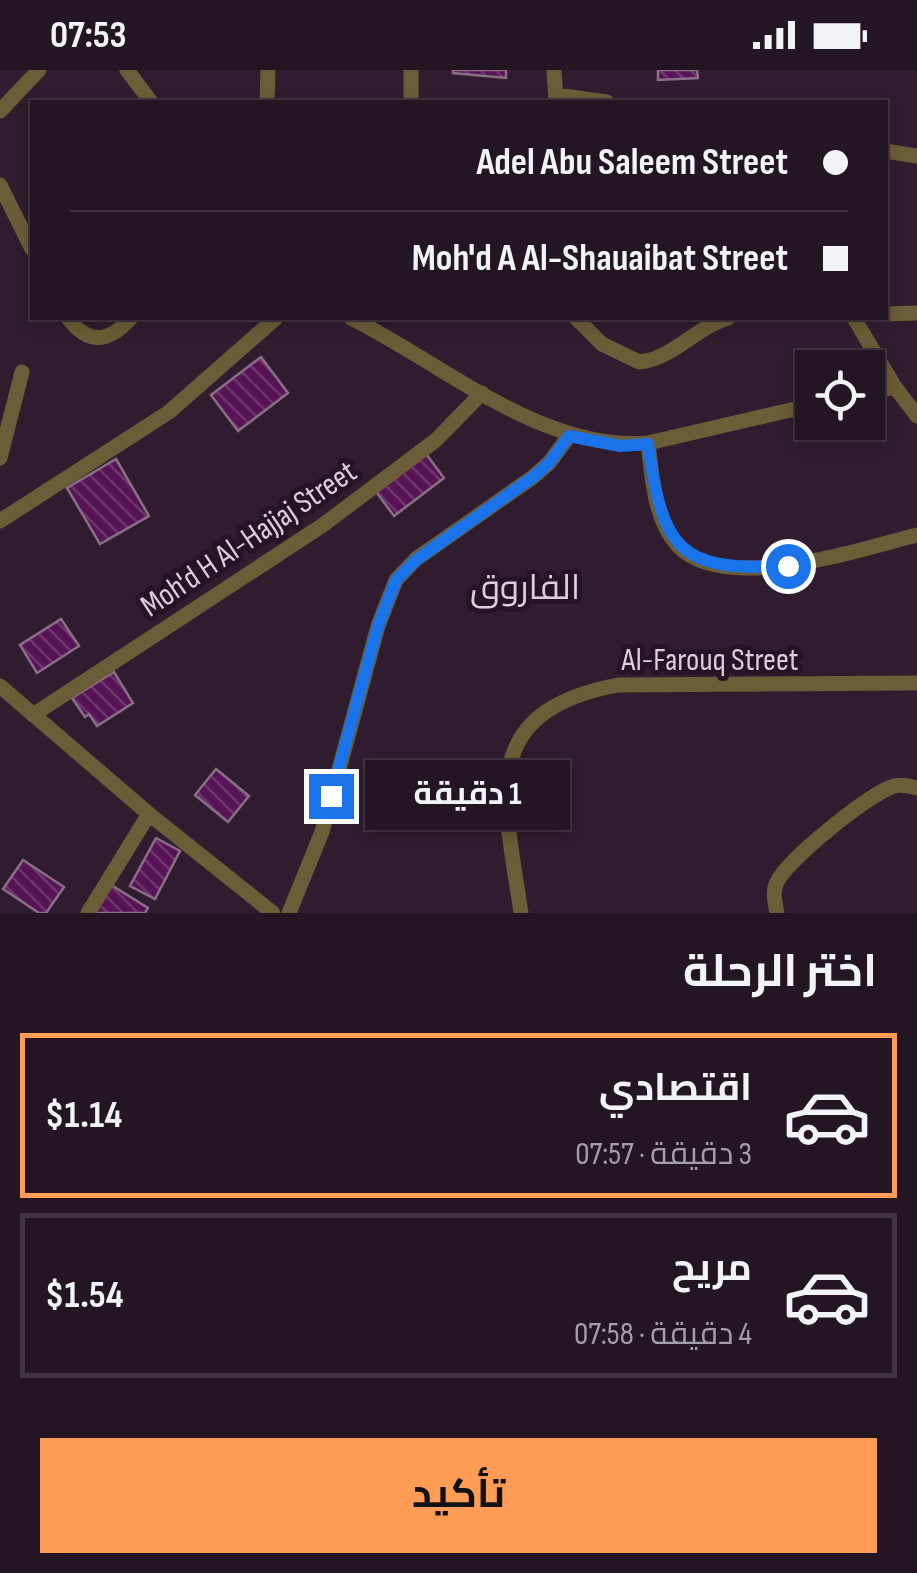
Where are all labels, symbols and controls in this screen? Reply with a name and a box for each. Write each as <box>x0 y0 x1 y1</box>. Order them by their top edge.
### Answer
text: 07:53 <box>50 13 127 58</box>
text: Adel Abu Saleem Street <box>476 140 788 185</box>
text: Moh'd A Al-Shauaibat Street <box>412 236 788 281</box>
map controls <box>795 350 885 440</box>
button: locate <box>795 350 885 440</box>
street label: Moh'd H Al-Hajjaj Street <box>133 453 364 626</box>
route start <box>766 544 811 589</box>
district label: الفاروق <box>470 567 580 610</box>
street label: Al-Farouq Street <box>621 641 798 680</box>
callout: 1 دقيقة <box>366 761 571 831</box>
route end <box>309 774 354 819</box>
text: 1 دقيقة <box>413 775 522 814</box>
text: اختر الرحلة <box>683 945 877 1000</box>
text: اقتصادي <box>599 1066 752 1111</box>
icon: car <box>782 1071 872 1161</box>
text: $1.14 <box>45 1093 122 1138</box>
text: 3 دقيقة · 07:57 <box>575 1135 752 1174</box>
text: مريح <box>672 1246 752 1291</box>
icon: car <box>782 1251 872 1341</box>
text: $1.54 <box>45 1273 123 1318</box>
text: 4 دقيقة · 07:58 <box>574 1315 752 1354</box>
button: تأكيد <box>40 1438 877 1553</box>

